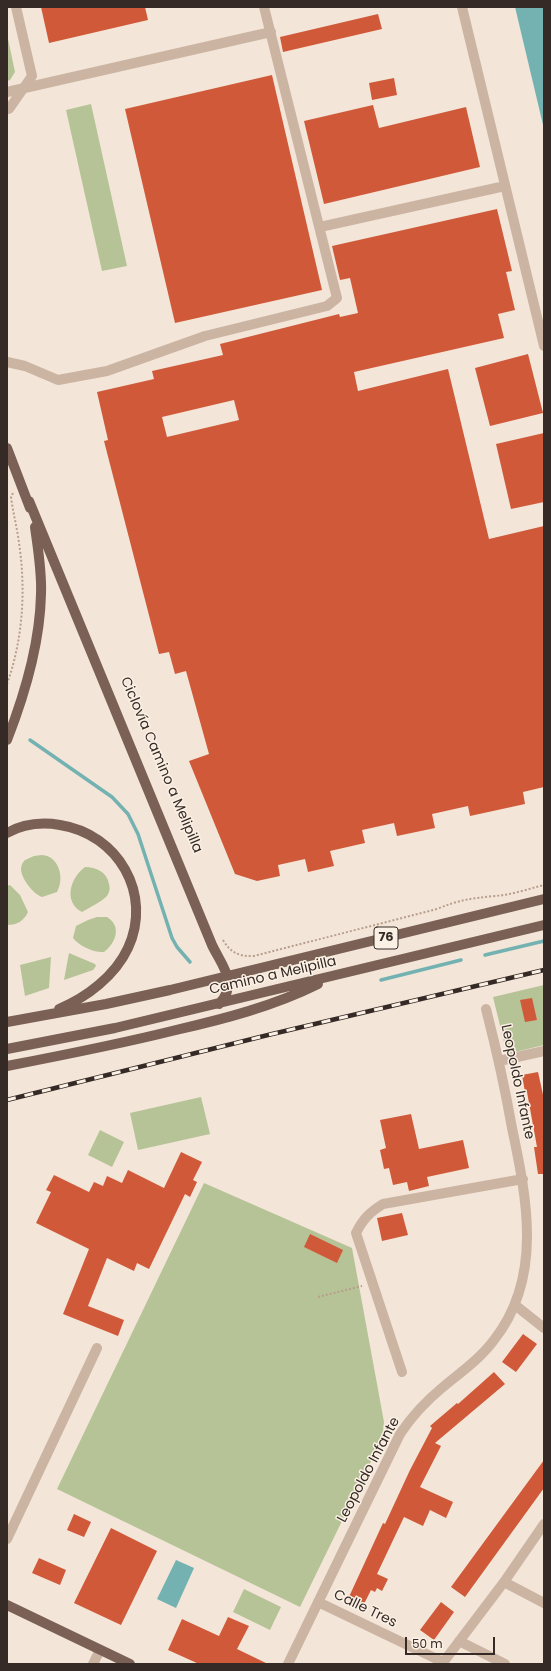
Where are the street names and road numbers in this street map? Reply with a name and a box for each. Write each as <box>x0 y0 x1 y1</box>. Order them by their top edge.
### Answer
street label: Ciclovía Camino a Melipilla <box>116 674 206 856</box>
road number: 76 <box>374 927 398 949</box>
street label: Camino a Melipilla <box>208 953 338 999</box>
street label: Leopoldo Infante <box>497 1023 537 1141</box>
street label: Leopoldo Infante <box>334 1414 404 1526</box>
street label: Calle Tres <box>331 1586 399 1632</box>

